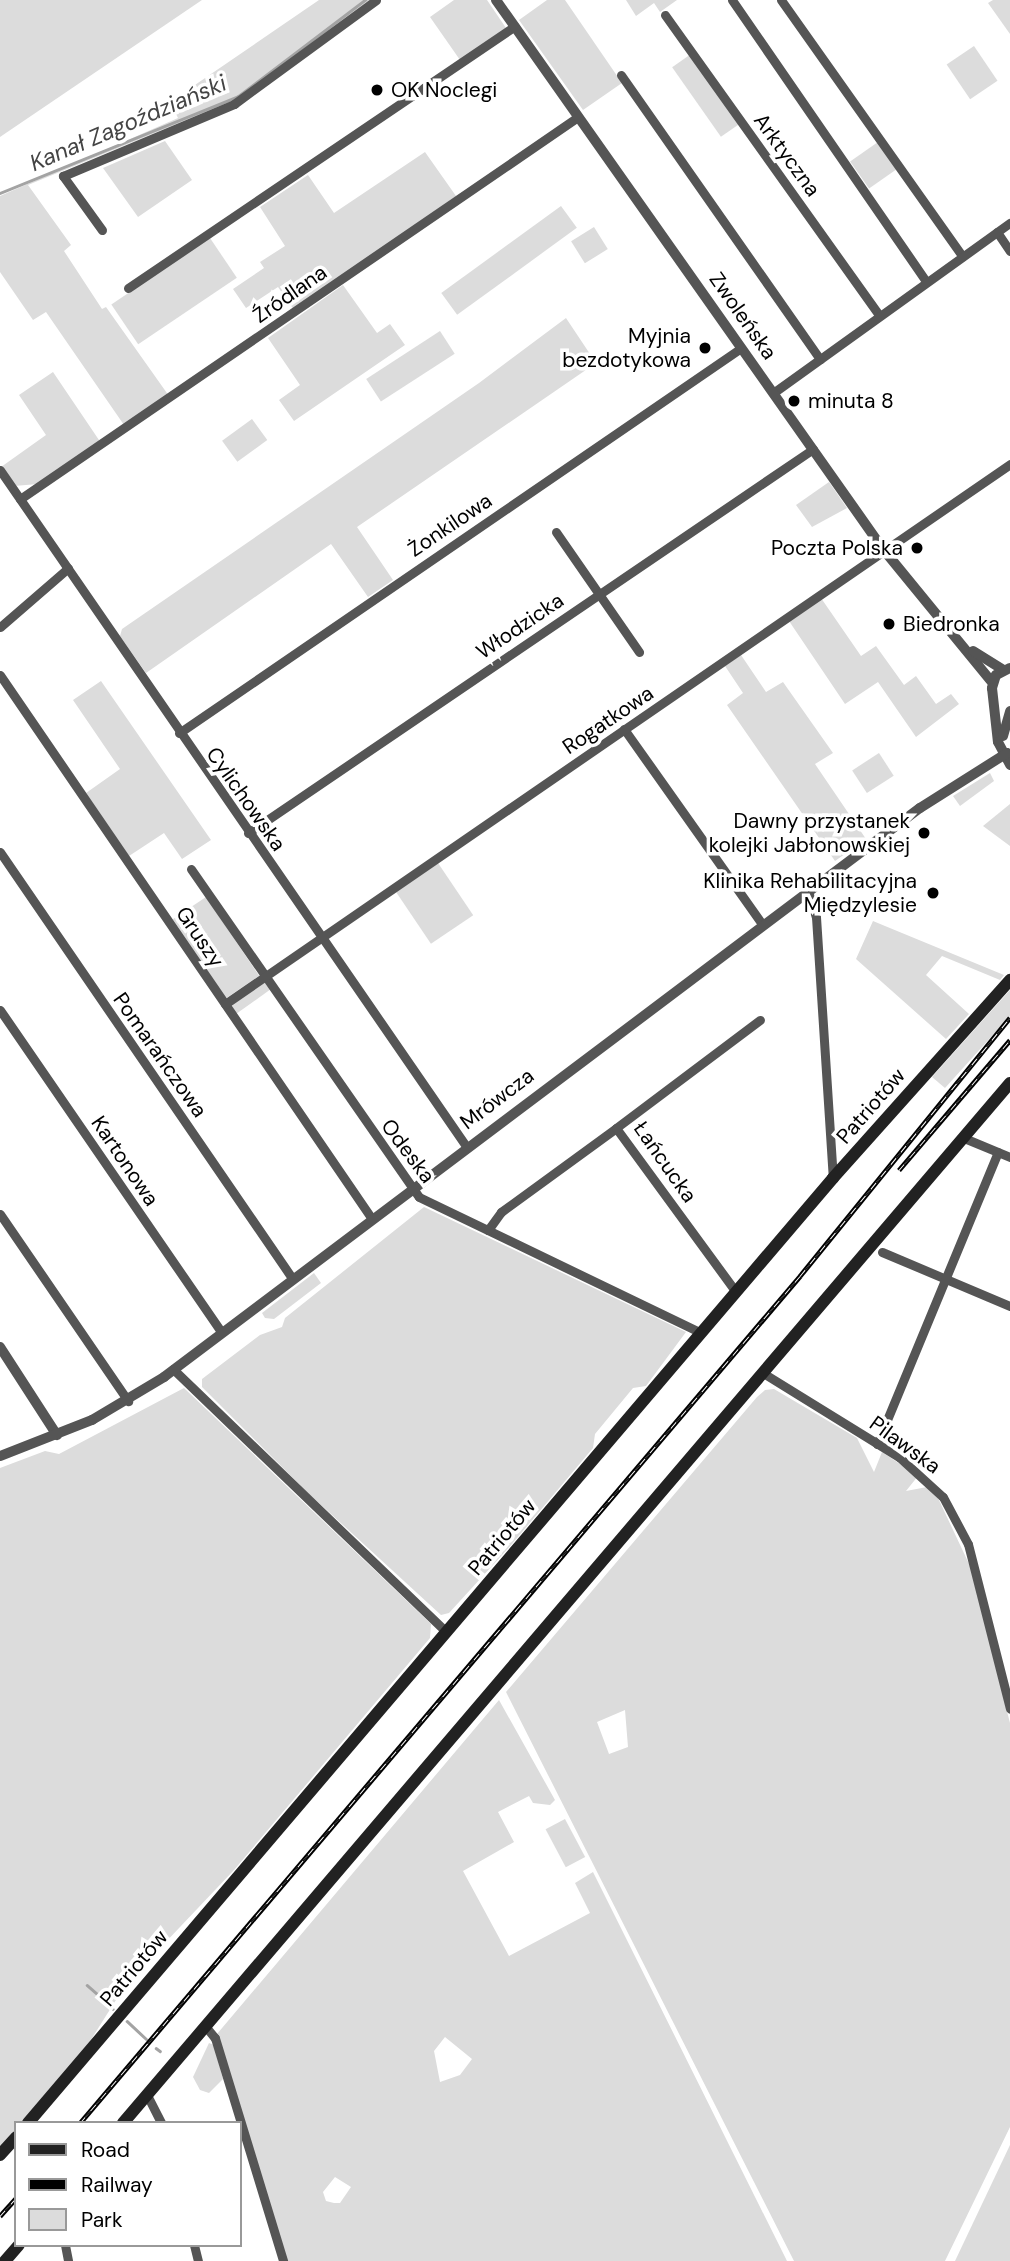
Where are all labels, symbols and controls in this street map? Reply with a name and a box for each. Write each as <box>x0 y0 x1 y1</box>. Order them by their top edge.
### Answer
water label: Kanał Zagoździański <box>25 69 231 177</box>
place label: OK Noclegi <box>391 77 497 103</box>
marker: OK Noclegi <box>369 82 385 98</box>
street label: Arktyczna <box>748 109 826 201</box>
street label: Źródlana <box>248 260 332 328</box>
street label: Zwoleńska <box>704 268 782 364</box>
place label: Myjnia bezdotykowa <box>562 323 691 373</box>
marker: Myjnia bezdotykowa <box>697 340 713 356</box>
place label: minuta 8 <box>808 388 894 414</box>
marker: minuta 8 <box>786 393 802 409</box>
street label: Żonkilowa <box>403 488 497 562</box>
place label: Poczta Polska <box>771 535 903 561</box>
marker: Poczta Polska <box>909 540 925 556</box>
street label: Włodzicka <box>472 588 568 664</box>
place label: Biedronka <box>903 611 1000 637</box>
marker: Biedronka <box>881 616 897 632</box>
street label: Rogatkowa <box>558 681 658 759</box>
street label: Cylichowska <box>201 742 291 856</box>
place label: Dawny przystanek kolejki Jabłonowskiej <box>709 808 910 858</box>
marker: Dawny przystanek kolejki Jabłonowskiej <box>916 825 932 841</box>
place label: Klinika Rehabilitacyjna Międzylesie <box>703 868 917 918</box>
marker: Klinika Rehabilitacyjna Międzylesie <box>923 883 943 903</box>
street label: Gruszy <box>171 902 229 972</box>
street label: Pomarańczowa <box>108 988 212 1122</box>
street label: Mrówcza <box>455 1063 539 1135</box>
street label: Patriotów <box>831 1063 911 1149</box>
street label: Kartonowa <box>86 1111 164 1211</box>
street label: Odeska <box>376 1114 440 1188</box>
street label: Łańcucka <box>628 1117 702 1207</box>
street label: Pilawska <box>865 1411 945 1479</box>
street label: Patriotów <box>463 1494 541 1580</box>
street label: Patriotów <box>95 1925 173 2011</box>
legend <box>14 2121 242 2247</box>
text: Road <box>81 2136 130 2164</box>
text: Railway <box>81 2171 153 2199</box>
text: Park <box>81 2206 122 2234</box>

